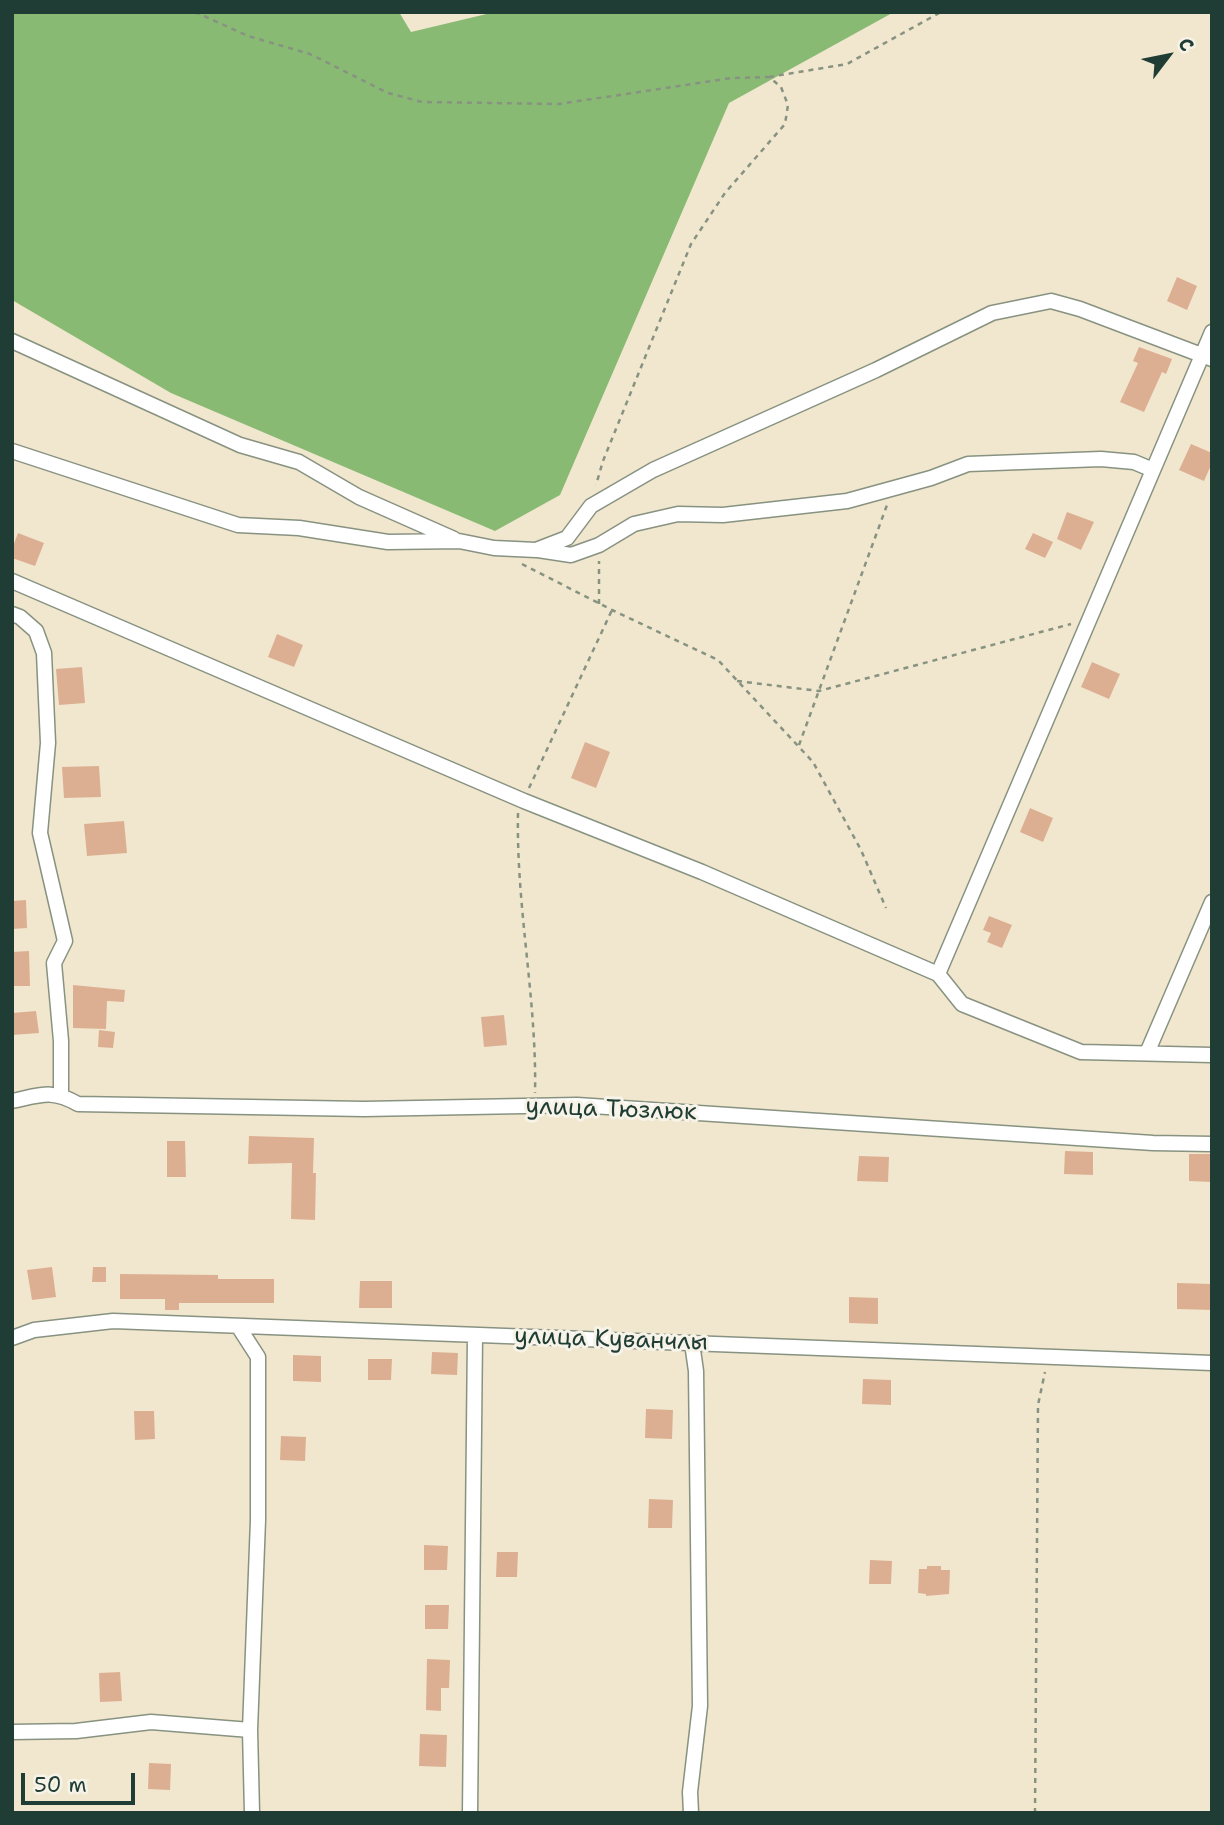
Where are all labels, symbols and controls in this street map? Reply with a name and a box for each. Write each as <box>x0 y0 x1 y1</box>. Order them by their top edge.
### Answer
north arrow <box>1133 21 1203 91</box>
text: С <box>1173 33 1200 56</box>
street label: улица Тюзлюк <box>525 1093 697 1127</box>
street label: улица Куванчлы <box>514 1322 708 1358</box>
scale bar <box>24 1758 138 1802</box>
text: 50 m <box>34 1771 87 1799</box>

